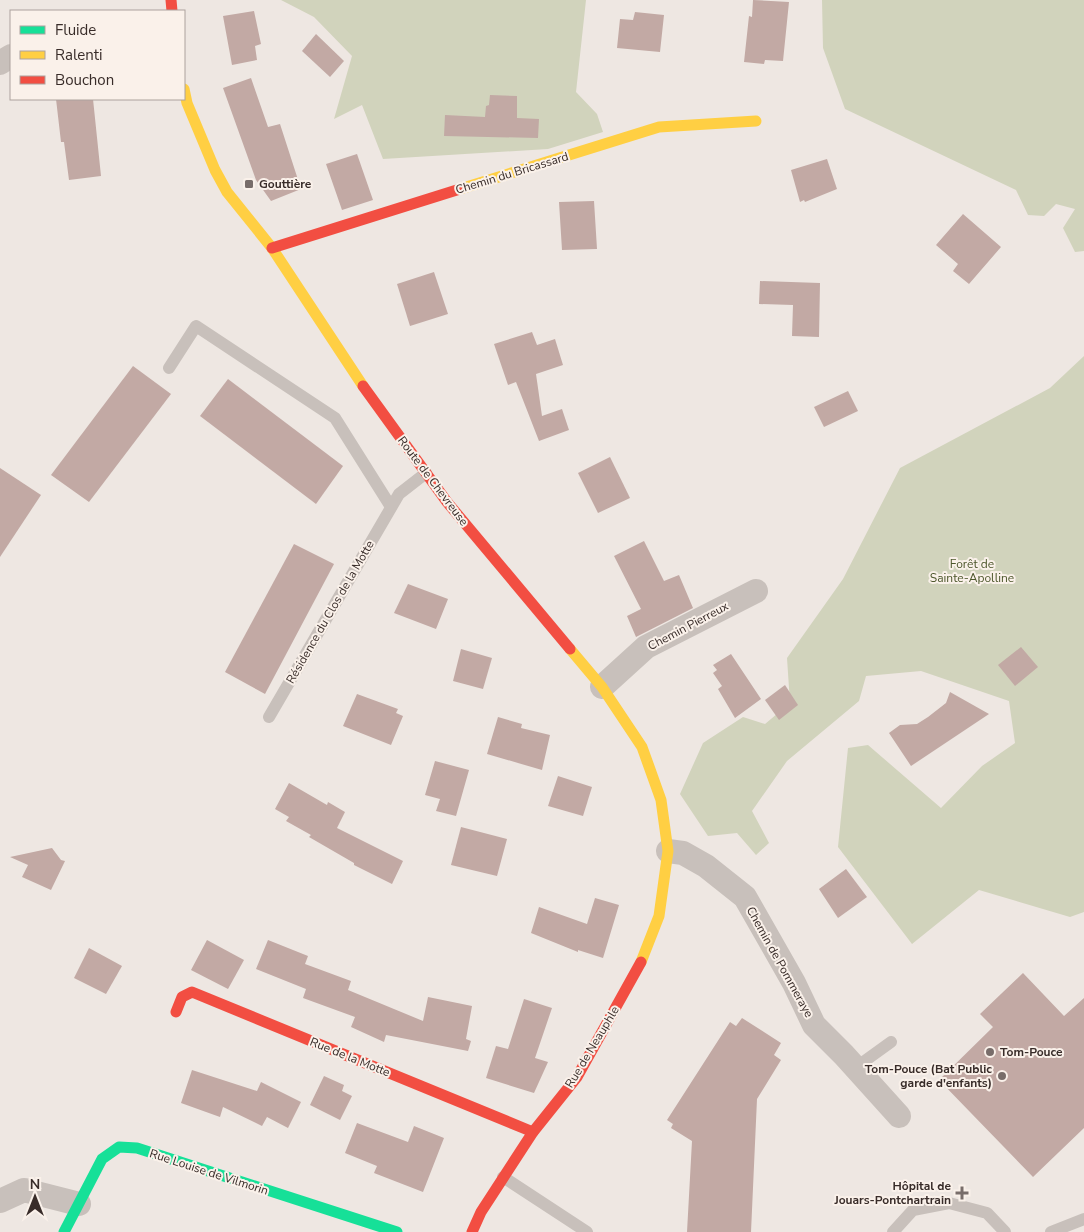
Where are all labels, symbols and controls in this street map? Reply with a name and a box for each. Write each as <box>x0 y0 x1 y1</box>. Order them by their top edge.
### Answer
legend <box>10 10 185 100</box>
text: Fluide <box>55 20 96 40</box>
text: Ralenti <box>55 45 103 65</box>
text: Bouchon <box>55 70 114 90</box>
street label: Chemin du Bricassard <box>454 148 570 198</box>
place label: Gouttière <box>259 176 312 192</box>
marker: Gouttière <box>243 178 255 190</box>
street label: Route de Chevreuse <box>394 433 472 529</box>
street label: Résidence du Clos de la Motte <box>282 538 378 686</box>
park label: Forêt de Sainte-Apolline <box>930 556 1014 586</box>
street label: Chemin Pierreux <box>645 598 732 654</box>
street label: Chemin de Pommeraye <box>743 904 817 1020</box>
street label: Rue de Neauphle <box>561 1003 623 1091</box>
street label: Rue de la Motte <box>308 1034 392 1080</box>
place label: Tom-Pouce <box>1000 1044 1063 1060</box>
marker: Tom-Pouce <box>984 1046 996 1058</box>
place label: Tom-Pouce (Bat Public garde d'enfants) <box>865 1061 992 1091</box>
marker: Tom-Pouce (Bat Public garde d'enfants) <box>996 1070 1008 1082</box>
street label: Rue Louise de Vilmorin <box>148 1145 270 1199</box>
north arrow <box>10 1172 60 1222</box>
text: N <box>30 1175 40 1194</box>
place label: Hôpital de Jouars-Pontchartrain <box>833 1178 951 1208</box>
marker: Hôpital de Jouars-Pontchartrain <box>955 1186 969 1200</box>

